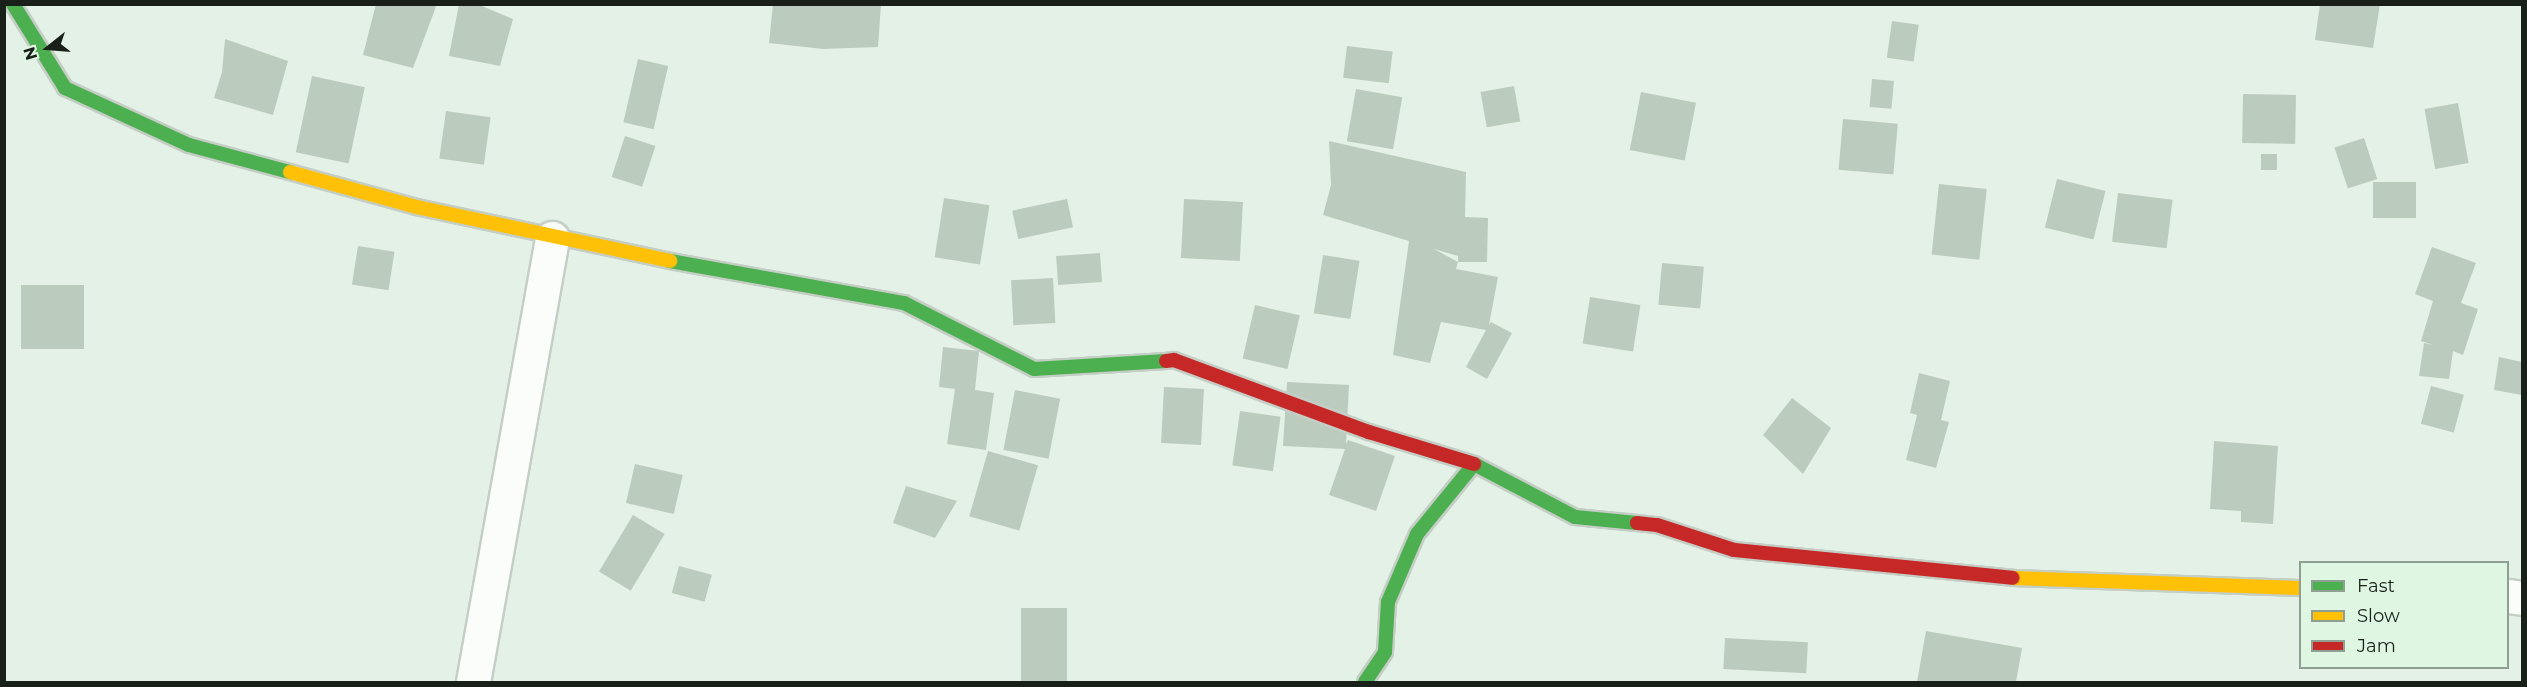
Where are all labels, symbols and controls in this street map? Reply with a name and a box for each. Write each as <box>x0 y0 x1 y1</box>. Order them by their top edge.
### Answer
north arrow <box>18 18 78 78</box>
text: N <box>19 44 41 62</box>
legend <box>2299 561 2509 669</box>
text: Fast <box>2357 575 2395 597</box>
text: Slow <box>2357 605 2400 627</box>
text: Jam <box>2357 635 2396 657</box>

